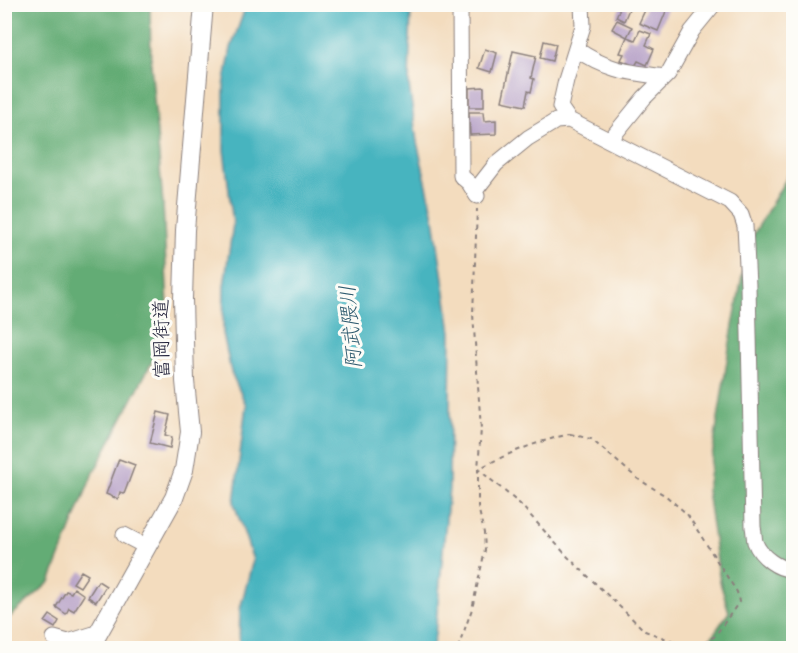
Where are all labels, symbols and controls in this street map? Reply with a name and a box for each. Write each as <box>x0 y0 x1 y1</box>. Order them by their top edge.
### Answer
water label: 阿武隈川 <box>333 284 369 370</box>
street label: 富岡街道 <box>147 299 177 379</box>

